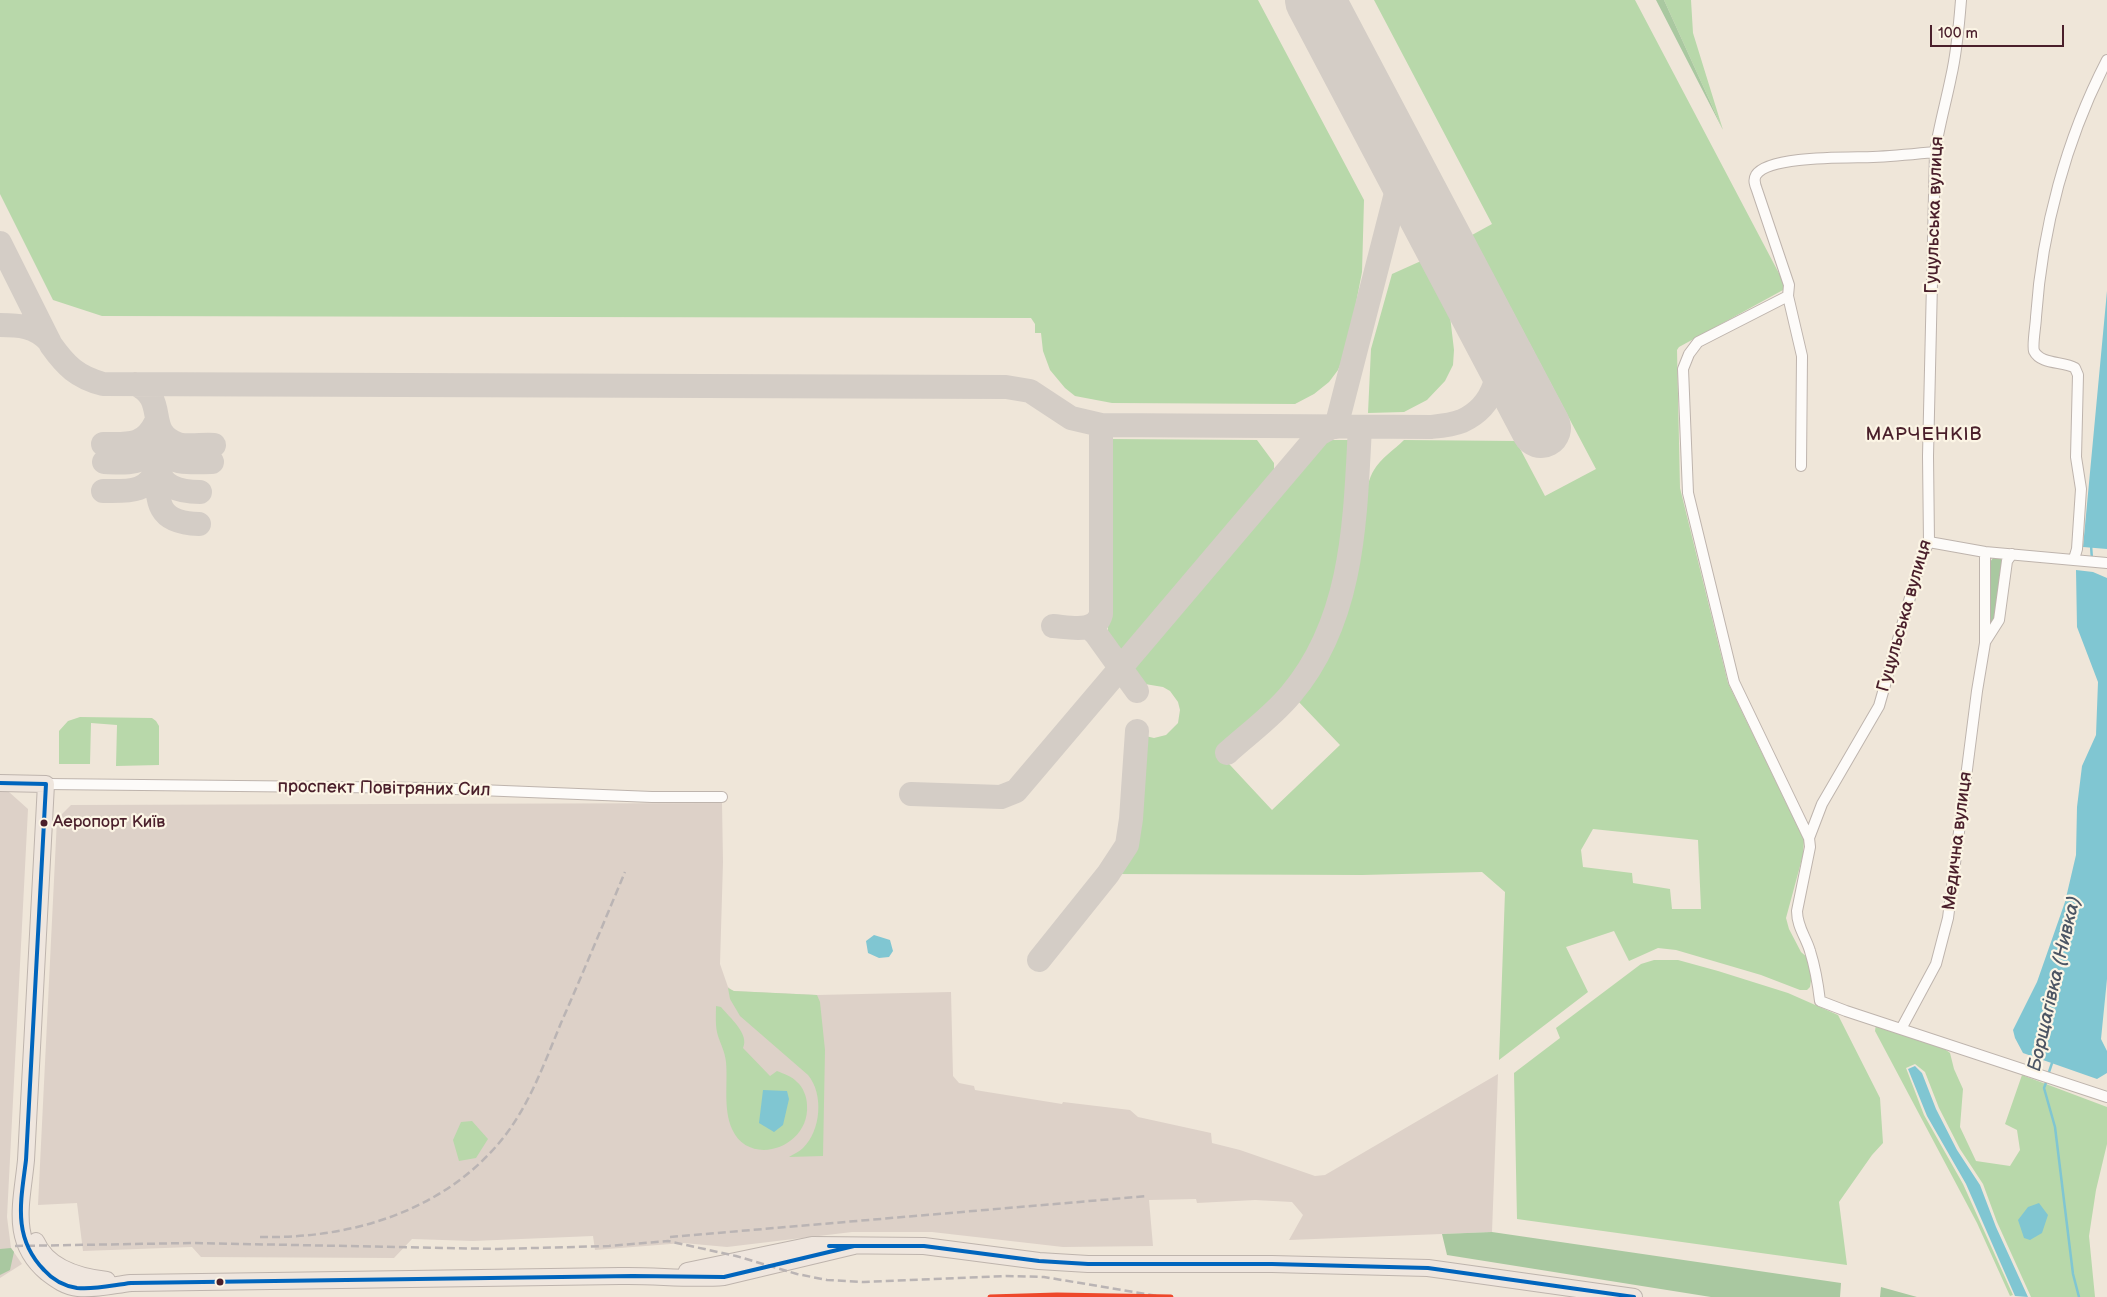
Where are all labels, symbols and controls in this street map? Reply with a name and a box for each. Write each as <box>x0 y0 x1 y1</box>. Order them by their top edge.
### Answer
scale bar <box>1932 15 2066 47</box>
text: 100 m <box>1938 24 1978 43</box>
street label: Гуцульська вулиця <box>1921 136 1949 294</box>
district label: МАРЧЕНКІВ <box>1864 424 1984 446</box>
street label: Гуцульська вулиця <box>1873 537 1937 695</box>
street label: Медична вулиця <box>1939 770 1977 912</box>
street label: проспект Повітряних Сил <box>277 776 491 802</box>
place label: Аеропорт Київ <box>53 813 165 833</box>
marker: Аеропорт Київ <box>39 818 49 828</box>
water label: Борщагівка (Нивка) <box>2024 894 2086 1074</box>
unlabelled marker <box>215 1277 225 1287</box>

